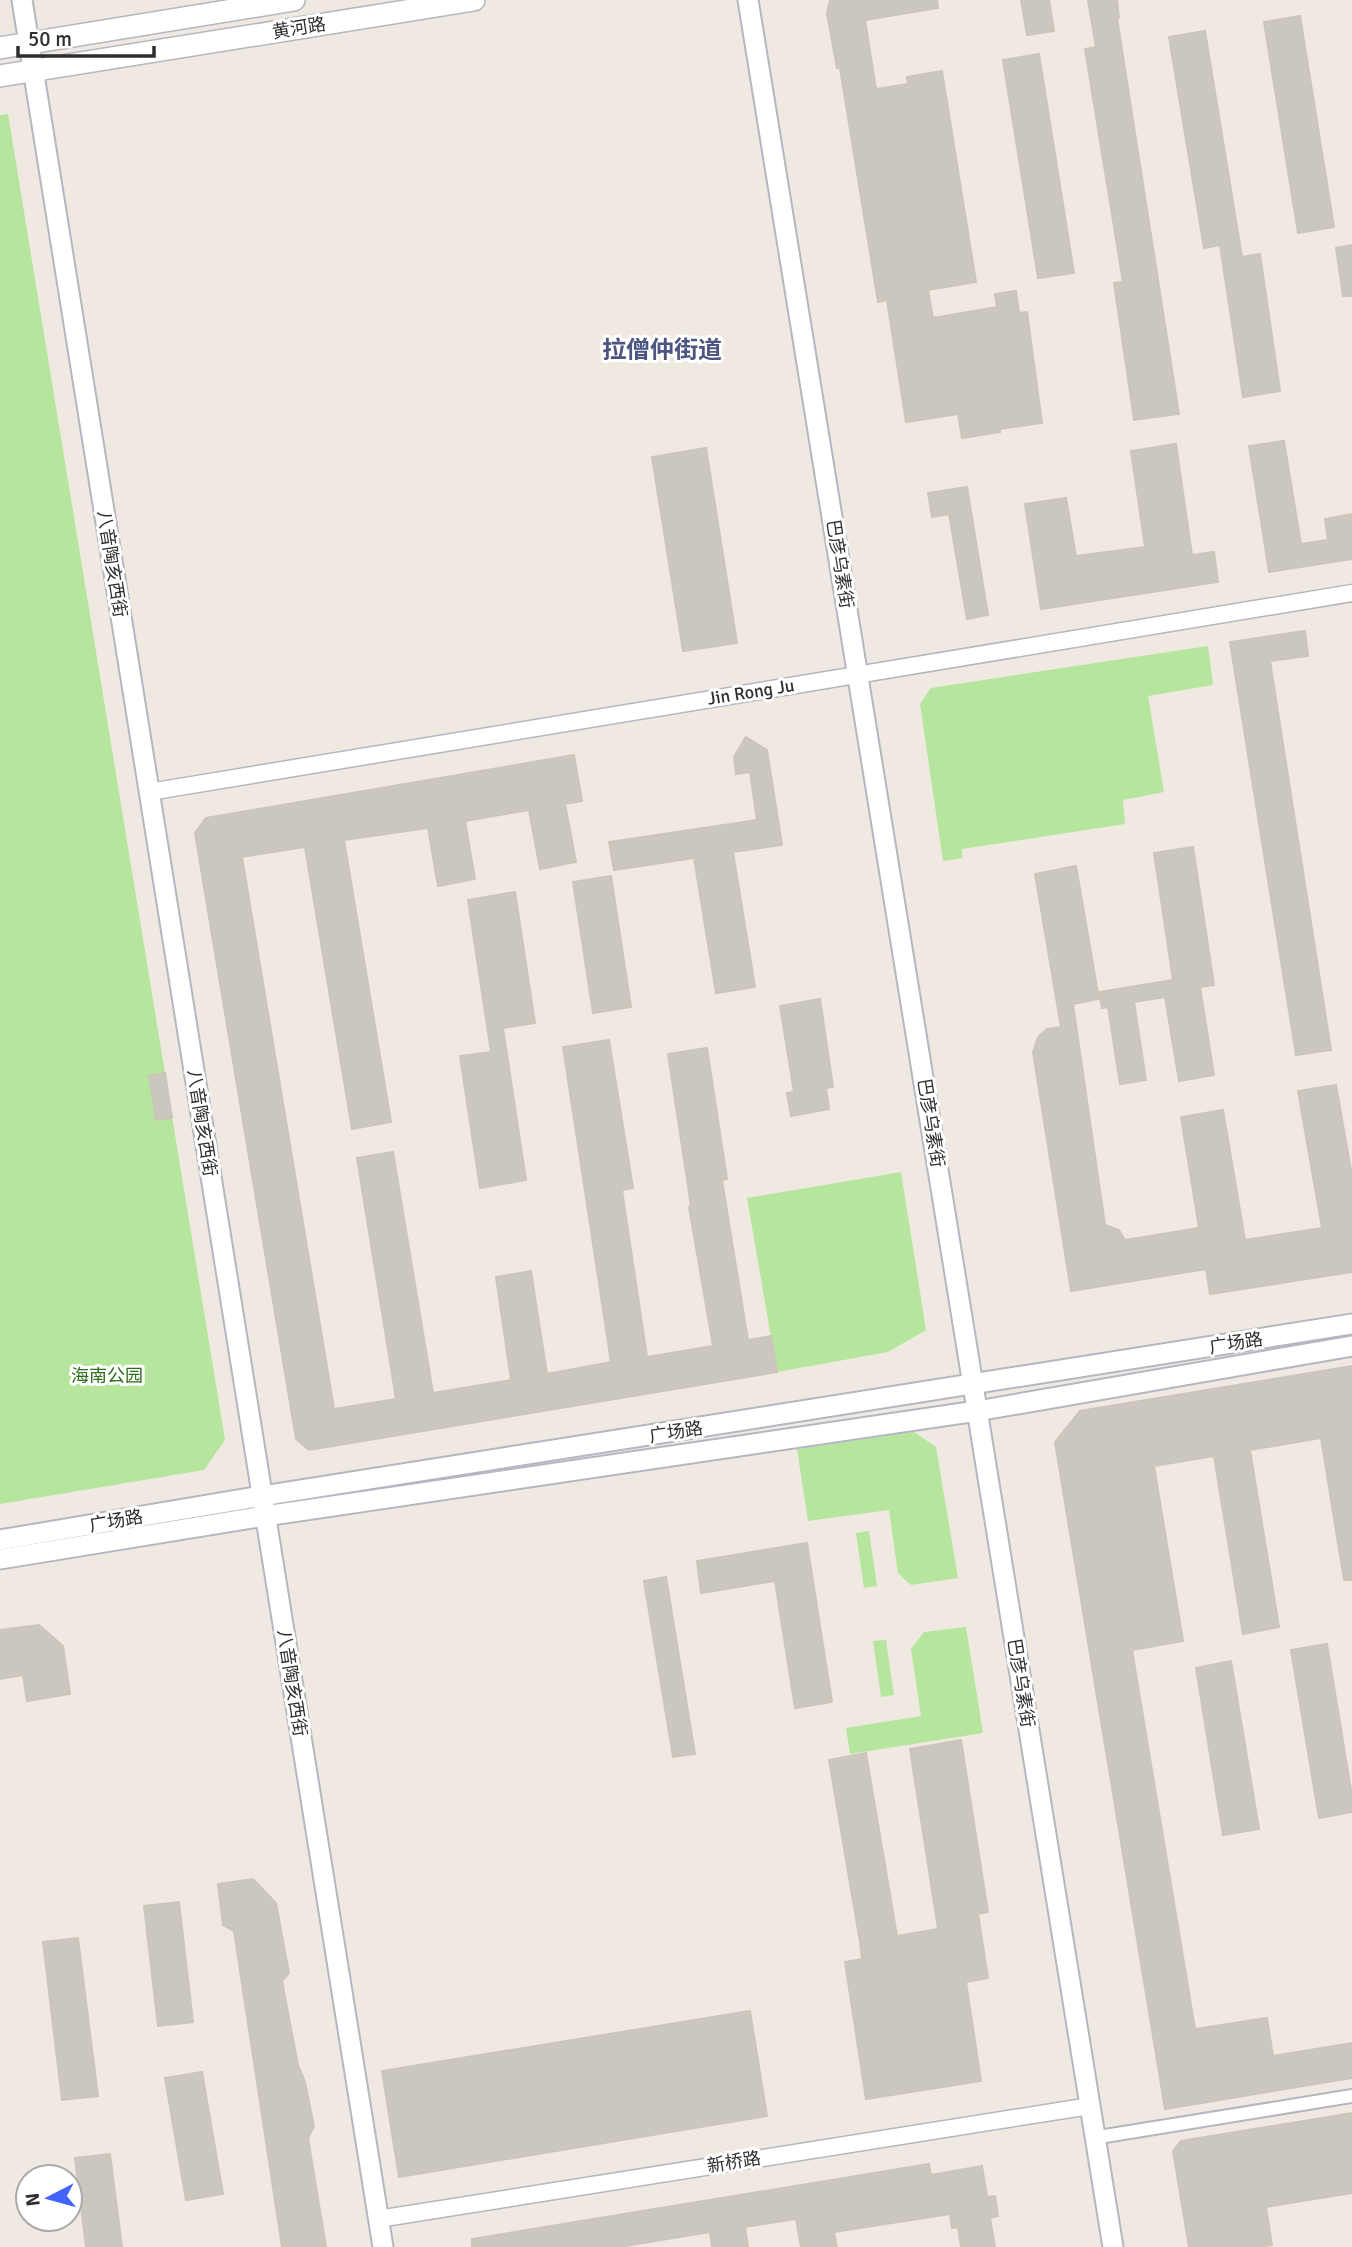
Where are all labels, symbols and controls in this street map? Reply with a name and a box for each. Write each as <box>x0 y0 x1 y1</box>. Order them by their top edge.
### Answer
street label: 黄河路 <box>271 13 327 43</box>
scale bar <box>18 14 154 58</box>
text: 50 m <box>28 26 72 52</box>
district label: 拉僧仲街道 <box>602 335 722 365</box>
street label: 八音陶亥西街 <box>93 509 131 619</box>
street label: 巴彦乌素街 <box>822 518 858 610</box>
street label: Jin Rong Ju <box>706 674 796 710</box>
street label: 八音陶亥西街 <box>183 1068 221 1178</box>
street label: 巴彦乌素街 <box>913 1077 949 1169</box>
street label: 广场路 <box>1208 1328 1264 1358</box>
park label: 海南公园 <box>71 1365 143 1387</box>
street label: 广场路 <box>648 1417 704 1447</box>
street label: 广场路 <box>88 1505 144 1537</box>
street label: 八音陶亥西街 <box>273 1628 311 1738</box>
street label: 巴彦乌素街 <box>1003 1637 1039 1729</box>
street label: 新桥路 <box>706 2147 762 2177</box>
north arrow <box>14 2163 84 2233</box>
text: N <box>20 2192 46 2207</box>

